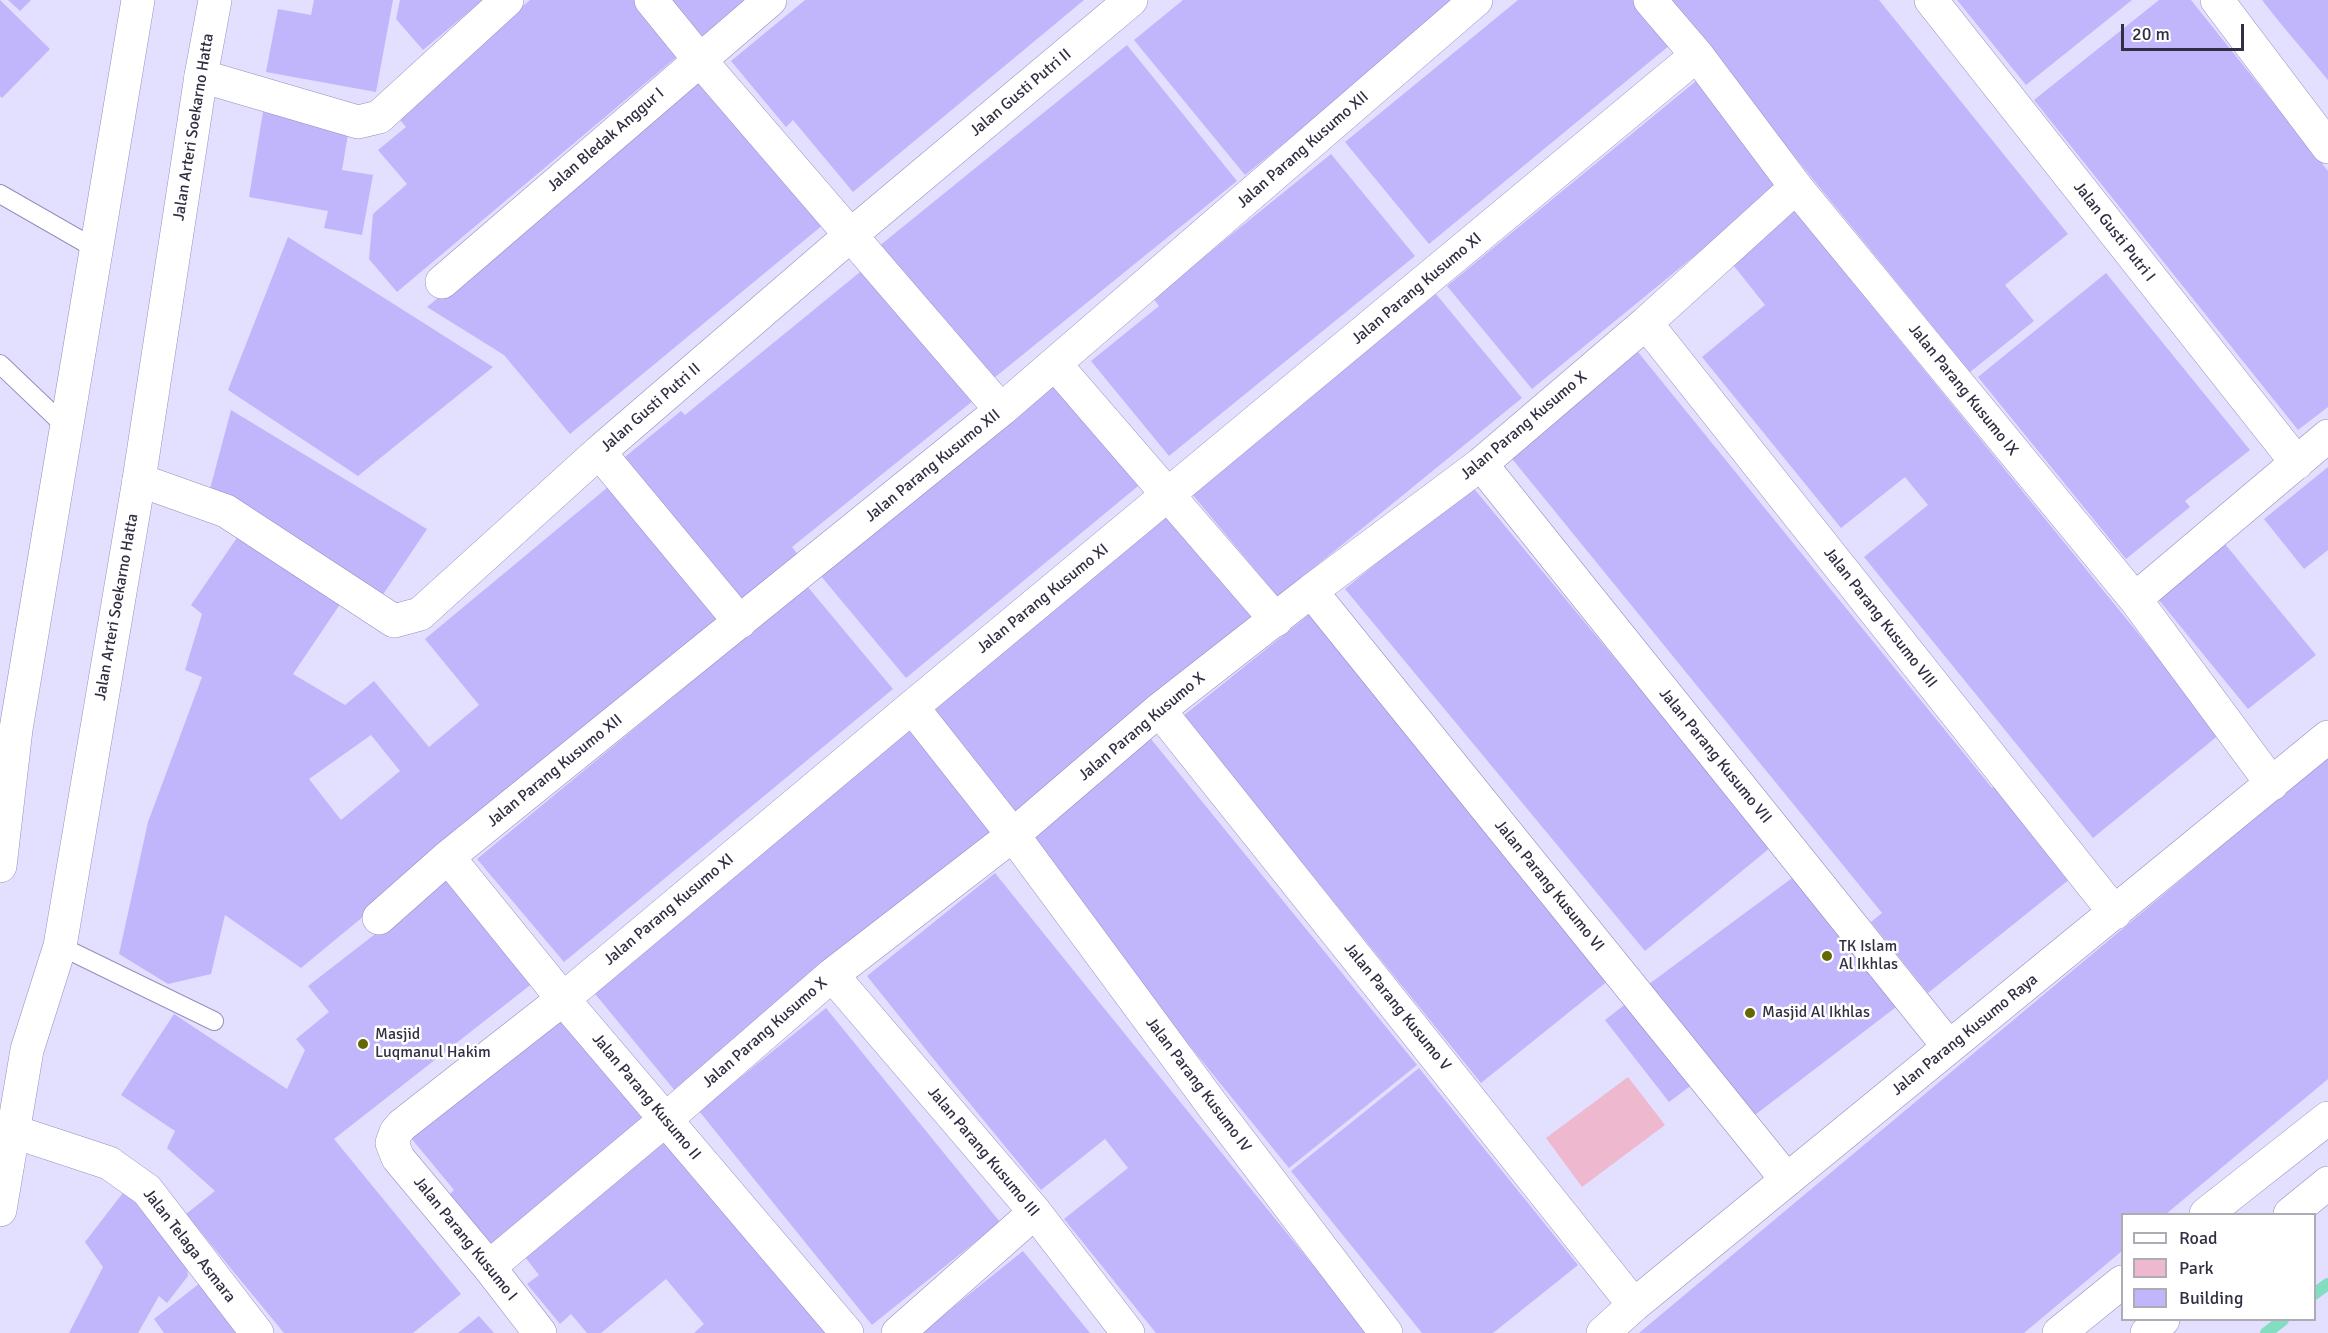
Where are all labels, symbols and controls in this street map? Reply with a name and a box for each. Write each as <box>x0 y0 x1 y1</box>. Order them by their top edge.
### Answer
scale bar <box>2124 12 2247 50</box>
text: 20 m <box>2132 23 2170 45</box>
street label: Jalan Arteri Soekarno Hatta <box>170 32 218 222</box>
street label: Jalan Gusti Putri II <box>966 45 1076 141</box>
street label: Jalan Bledak Anggur I <box>544 84 668 196</box>
street label: Jalan Parang Kusumo XII <box>1233 87 1373 213</box>
street label: Jalan Gusti Putri I <box>2069 178 2159 286</box>
street label: Jalan Parang Kusumo XI <box>1348 229 1486 349</box>
street label: Jalan Parang Kusumo IX <box>1904 320 2022 460</box>
street label: Jalan Gusti Putri II <box>597 359 705 457</box>
street label: Jalan Parang Kusumo X <box>1457 368 1591 484</box>
street label: Jalan Parang Kusumo XII <box>861 406 1005 526</box>
street label: Jalan Arteri Soekarno Hatta <box>91 512 143 702</box>
street label: Jalan Parang Kusumo XI <box>973 540 1113 658</box>
street label: Jalan Parang Kusumo VIII <box>1819 544 1941 692</box>
street label: Jalan Parang Kusumo X <box>1075 669 1209 785</box>
street label: Jalan Parang Kusumo VII <box>1655 685 1775 827</box>
street label: Jalan Parang Kusumo XII <box>483 711 627 831</box>
street label: Jalan Parang Kusumo VI <box>1490 816 1608 956</box>
street label: Jalan Parang Kusumo XI <box>600 850 738 970</box>
place label: TK Islam Al Ikhlas <box>1839 937 1898 975</box>
street label: Jalan Parang Kusumo V <box>1340 939 1454 1075</box>
marker: TK Islam Al Ikhlas <box>1820 949 1834 963</box>
street label: Jalan Parang Kusumo Raya <box>1888 970 2042 1100</box>
street label: Jalan Parang Kusumo X <box>699 974 831 1092</box>
place label: Masjid Al Ikhlas <box>1762 1003 1870 1023</box>
marker: Masjid Al Ikhlas <box>1743 1006 1757 1020</box>
street label: Jalan Parang Kusumo IV <box>1141 1014 1255 1156</box>
place label: Masjid Luqmanul Hakim <box>375 1025 491 1063</box>
street label: Jalan Parang Kusumo II <box>588 1030 704 1164</box>
marker: Masjid Luqmanul Hakim <box>356 1037 370 1051</box>
street label: Jalan Parang Kusumo III <box>923 1083 1043 1221</box>
street label: Jalan Parang Kusumo I <box>409 1173 521 1305</box>
street label: Jalan Telaga Asmara <box>139 1185 239 1307</box>
legend <box>2121 1213 2316 1321</box>
text: Road <box>2179 1227 2218 1249</box>
text: Park <box>2179 1257 2214 1279</box>
text: Building <box>2179 1287 2243 1309</box>

